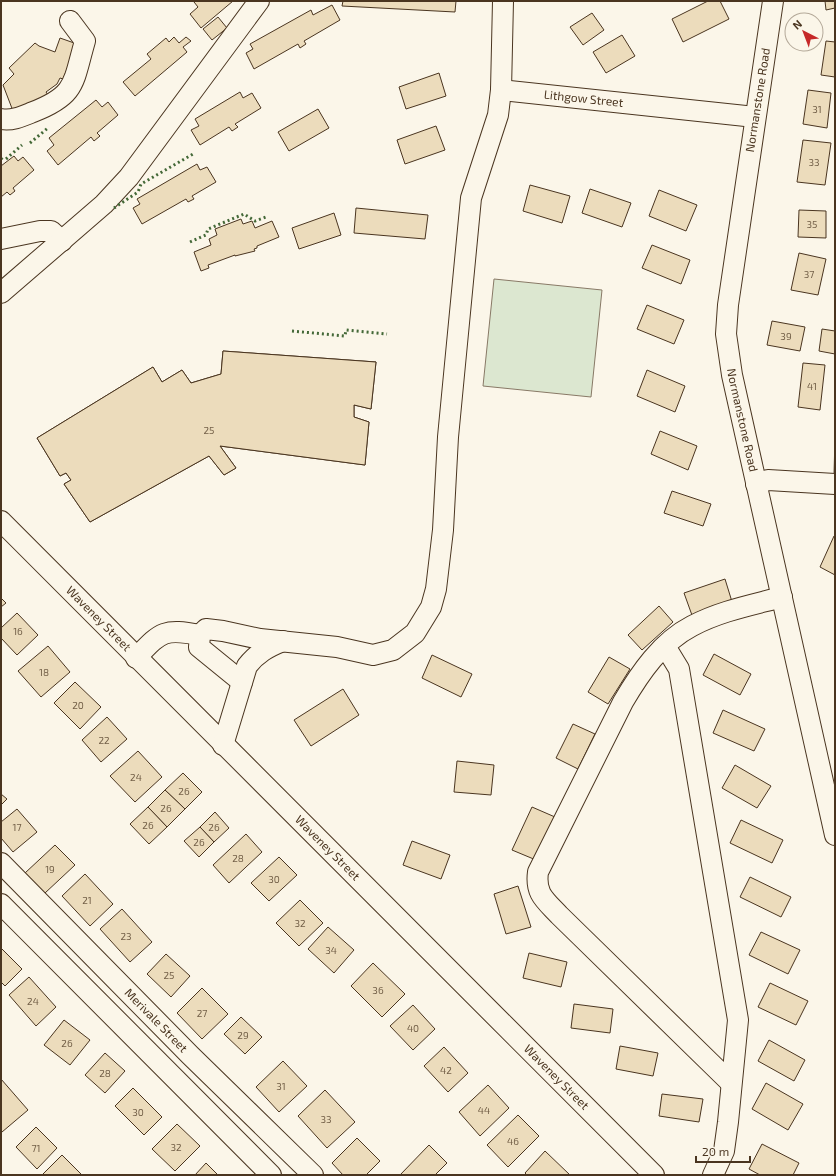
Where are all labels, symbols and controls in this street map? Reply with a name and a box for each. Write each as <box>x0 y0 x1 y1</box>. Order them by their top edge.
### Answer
north arrow <box>784 12 824 52</box>
text: N <box>790 17 804 32</box>
street label: Normanstone Road <box>742 47 772 153</box>
street label: Lithgow Street <box>543 87 625 109</box>
house number: 31 <box>812 103 822 115</box>
house number: 33 <box>808 156 820 168</box>
house number: 35 <box>807 218 817 230</box>
house number: 37 <box>804 268 814 280</box>
house number: 39 <box>780 330 792 342</box>
street label: Normanstone Road <box>725 367 761 473</box>
house number: 41 <box>807 380 817 392</box>
house number: 25 <box>204 424 214 436</box>
street label: Waveney Street <box>64 583 135 654</box>
house number: 16 <box>13 625 23 637</box>
house number: 18 <box>39 666 49 678</box>
house number: 20 <box>72 699 84 711</box>
house number: 22 <box>98 734 110 746</box>
house number: 24 <box>130 771 142 783</box>
house number: 26 <box>178 785 190 797</box>
house number: 26 <box>160 802 172 814</box>
street label: Waveney Street <box>293 812 364 883</box>
house number: 26 <box>142 819 154 831</box>
house number: 17 <box>12 821 22 833</box>
house number: 26 <box>208 821 220 833</box>
house number: 26 <box>193 836 205 848</box>
house number: 28 <box>232 852 244 864</box>
house number: 19 <box>45 863 55 875</box>
house number: 30 <box>268 873 280 885</box>
house number: 21 <box>82 894 92 906</box>
house number: 32 <box>294 917 306 929</box>
house number: 23 <box>120 930 132 942</box>
house number: 34 <box>325 944 337 956</box>
house number: 25 <box>164 969 174 981</box>
house number: 36 <box>372 984 384 996</box>
street label: Merivale Street <box>122 985 191 1055</box>
house number: 24 <box>27 995 39 1007</box>
house number: 27 <box>197 1007 207 1019</box>
house number: 40 <box>407 1022 419 1034</box>
house number: 29 <box>237 1029 249 1041</box>
house number: 26 <box>61 1037 73 1049</box>
street label: Waveney Street <box>522 1041 593 1112</box>
house number: 42 <box>440 1064 452 1076</box>
house number: 28 <box>99 1067 111 1079</box>
house number: 31 <box>276 1080 286 1092</box>
house number: 44 <box>478 1104 490 1116</box>
house number: 30 <box>132 1106 144 1118</box>
house number: 33 <box>320 1113 332 1125</box>
house number: 46 <box>507 1135 519 1147</box>
scale bar <box>696 1138 750 1164</box>
house number: 32 <box>170 1141 182 1153</box>
house number: 71 <box>31 1142 41 1154</box>
text: 20 m <box>702 1144 729 1158</box>

